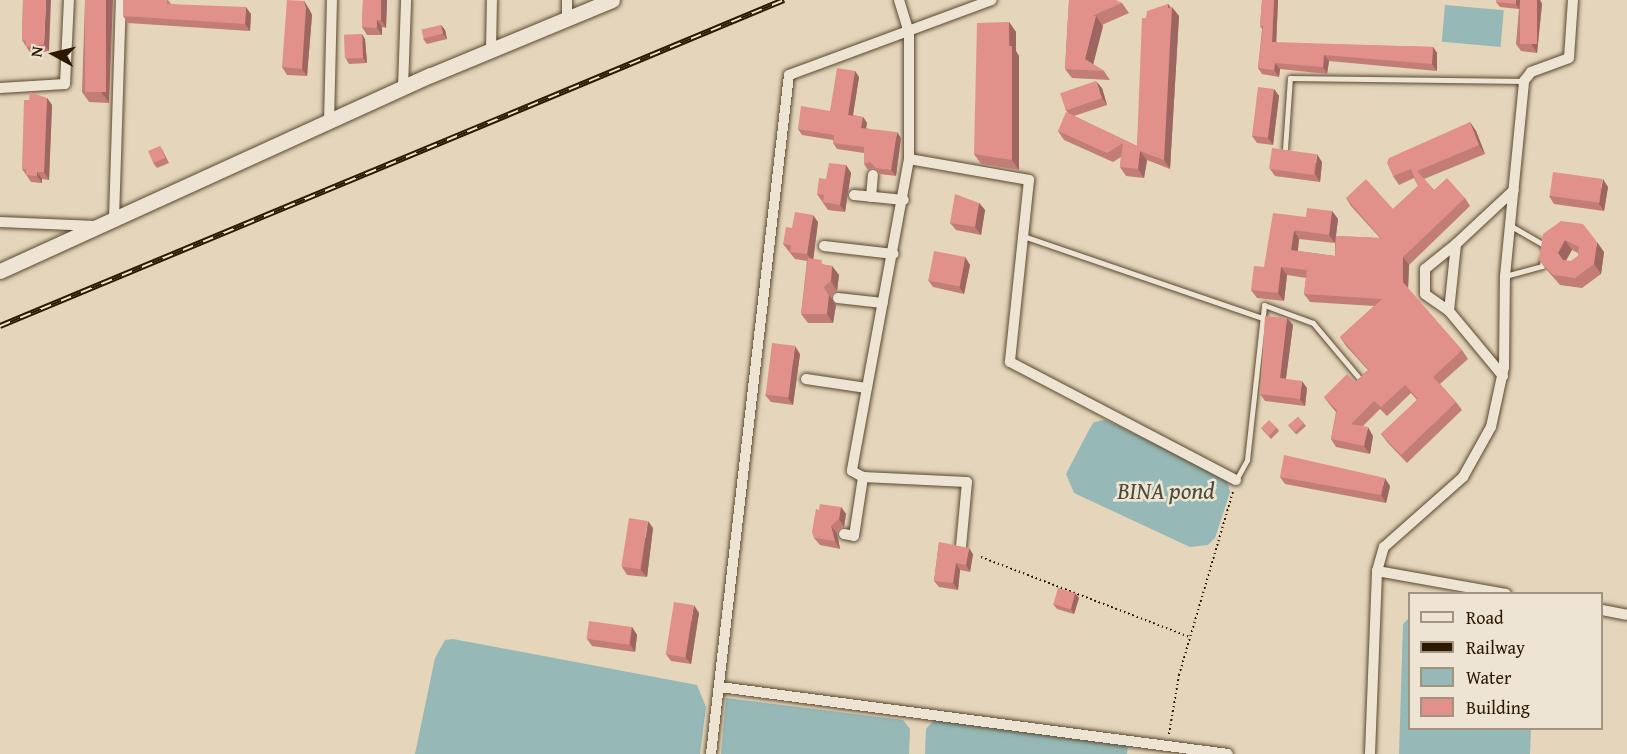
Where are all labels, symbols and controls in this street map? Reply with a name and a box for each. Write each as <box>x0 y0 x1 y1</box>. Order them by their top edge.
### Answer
north arrow <box>24 24 84 84</box>
text: N <box>24 45 49 58</box>
water label: BINA pond <box>1117 477 1215 505</box>
legend <box>1408 592 1603 730</box>
text: Road <box>1466 604 1504 631</box>
text: Railway <box>1466 634 1525 661</box>
text: Water <box>1466 664 1511 691</box>
text: Building <box>1466 694 1530 721</box>

